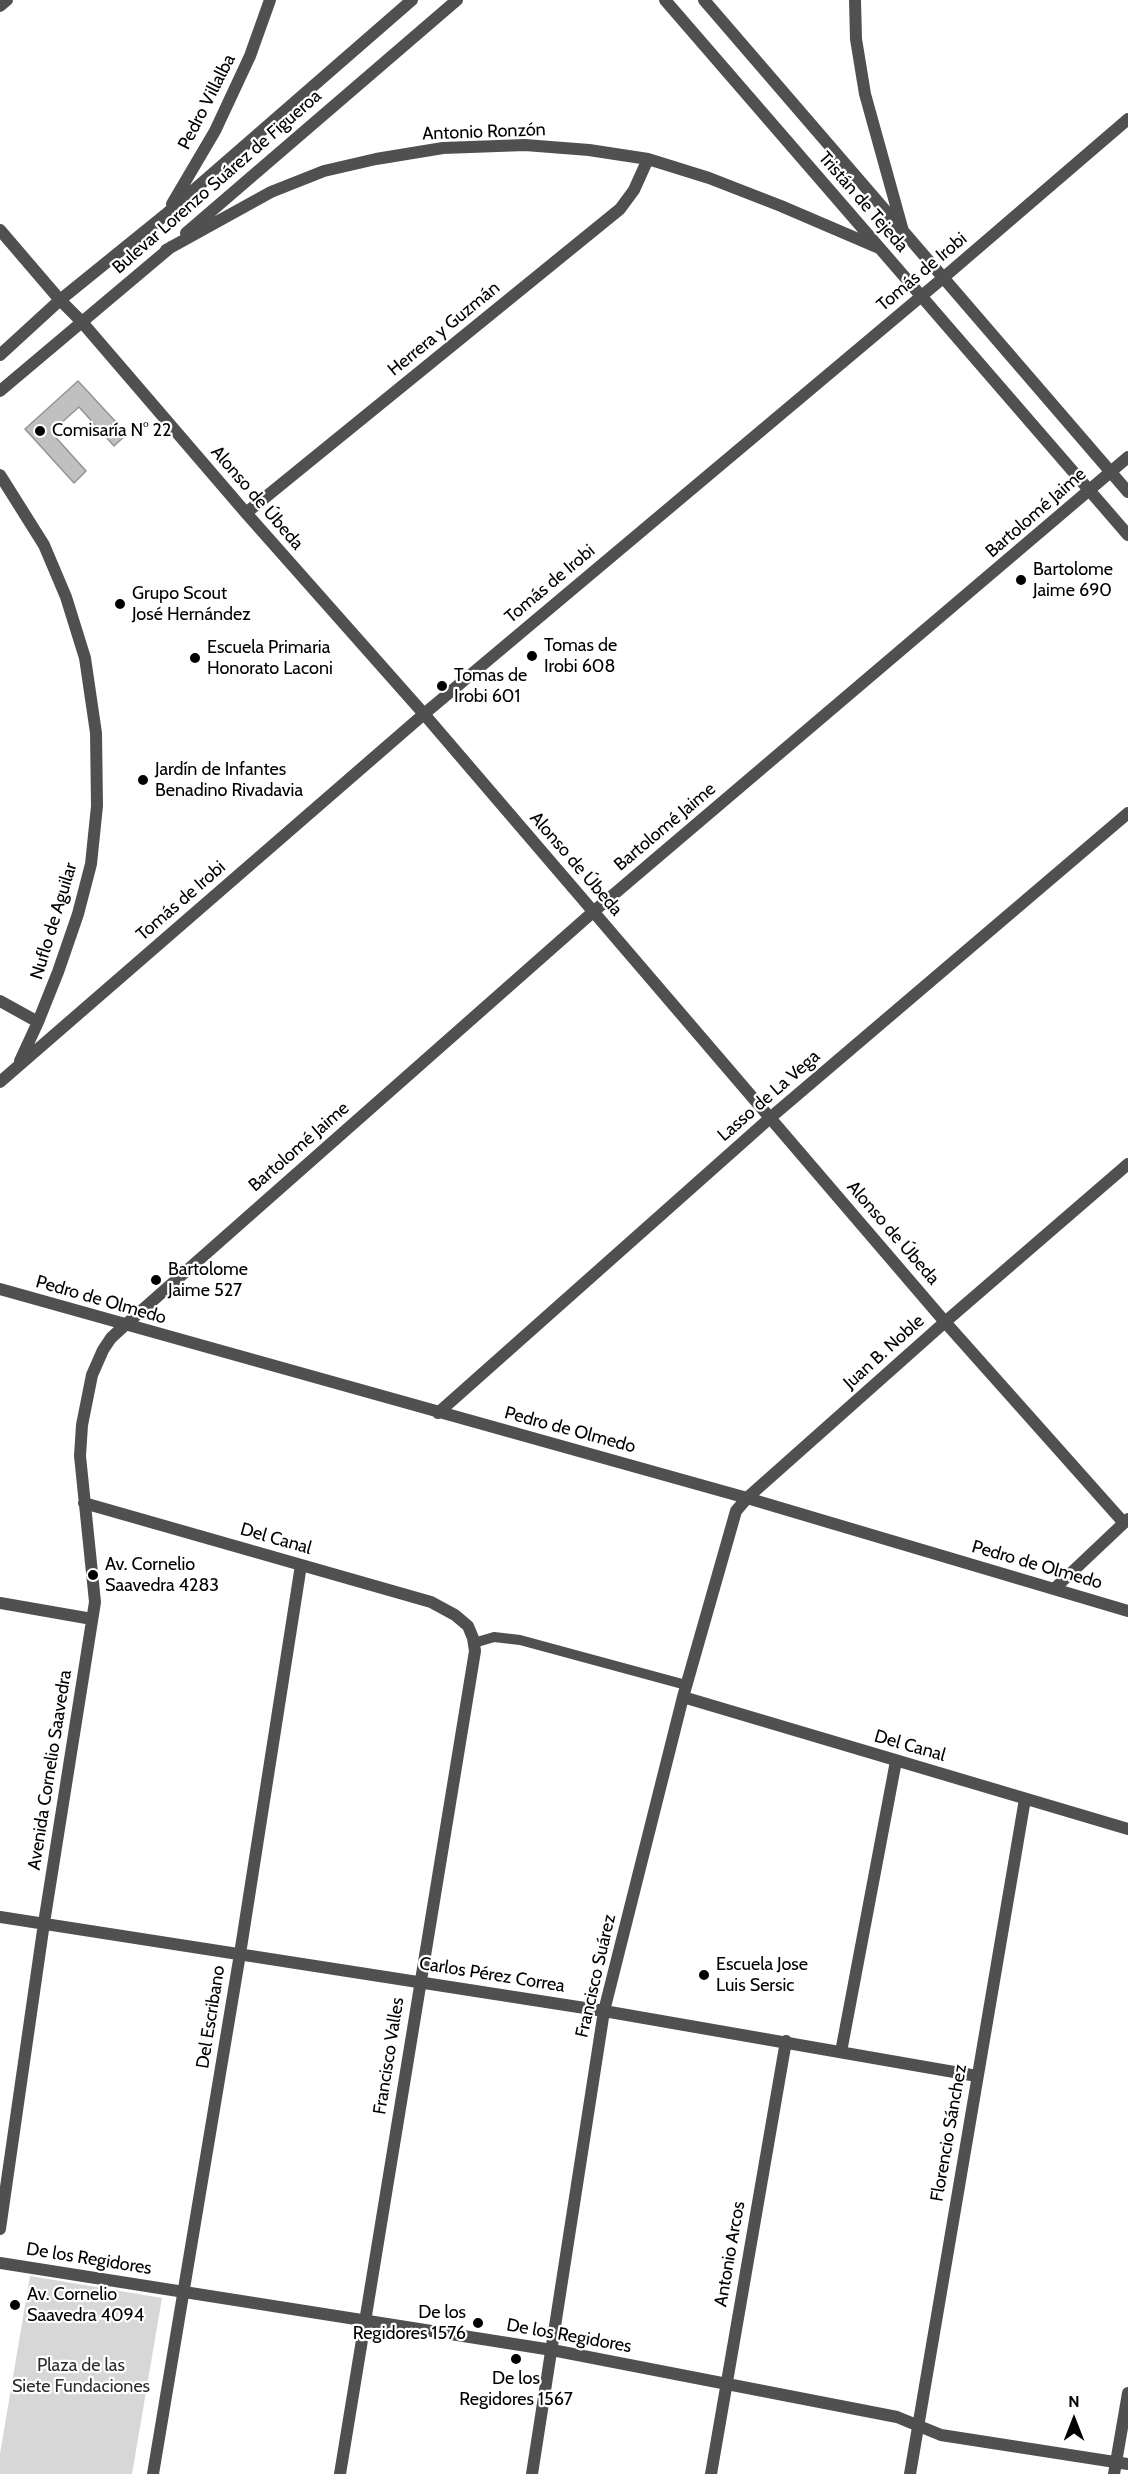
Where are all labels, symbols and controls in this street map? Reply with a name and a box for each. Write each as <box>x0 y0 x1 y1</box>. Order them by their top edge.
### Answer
street label: Pedro Villalba <box>174 51 240 153</box>
street label: Bulevar Lorenzo Suárez de Figueroa <box>108 85 326 279</box>
street label: Antonio Ronzón <box>422 119 546 145</box>
street label: Tristán de Tejeda <box>813 147 913 257</box>
street label: Tomás de Irobi <box>873 228 971 316</box>
street label: Herrera y Guzmán <box>384 277 504 381</box>
place label: Comisaría N° 22 <box>52 420 171 442</box>
marker: Comisaría N° 22 <box>33 424 47 438</box>
street label: Alonso de Úbeda <box>206 442 308 554</box>
street label: Bartolomé Jaime <box>981 464 1091 562</box>
street label: Tomás de Irobi <box>501 540 599 628</box>
place label: Bartolome Jaime 690 <box>1033 559 1113 602</box>
marker: Bartolome Jaime 690 <box>1014 573 1028 587</box>
place label: Grupo Scout José Hernández <box>132 583 251 626</box>
marker: Grupo Scout José Hernández <box>113 597 127 611</box>
place label: Tomas de Irobi 608 <box>544 635 617 678</box>
place label: Escuela Primaria Honorato Laconi <box>207 637 333 680</box>
marker: Tomas de Irobi 608 <box>525 649 539 663</box>
marker: Escuela Primaria Honorato Laconi <box>188 651 202 665</box>
place label: Tomas de Irobi 601 <box>454 665 527 708</box>
marker: Tomas de Irobi 601 <box>435 679 449 693</box>
place label: Jardín de Infantes Benadino Rivadavia <box>155 759 303 802</box>
marker: Jardín de Infantes Benadino Rivadavia <box>136 773 150 787</box>
street label: Bartolomé Jaime <box>610 778 720 876</box>
street label: Alonso de Úbeda <box>525 808 627 920</box>
street label: Tomás de Irobi <box>132 856 230 946</box>
street label: Nuflo de Aguilar <box>26 860 82 982</box>
street label: Lasso de La Vega <box>714 1046 824 1146</box>
street label: Bartolomé Jaime <box>244 1098 354 1196</box>
street label: Alonso de Úbeda <box>842 1177 944 1289</box>
place label: Bartolome Jaime 527 <box>168 1259 248 1302</box>
street label: Pedro de Olmedo <box>33 1271 169 1329</box>
marker: Bartolome Jaime 527 <box>149 1273 163 1287</box>
street label: Juan B. Noble <box>839 1310 929 1394</box>
street label: Pedro de Olmedo <box>502 1402 638 1458</box>
street label: Del Canal <box>238 1519 314 1559</box>
street label: Pedro de Olmedo <box>969 1536 1105 1594</box>
place label: Av. Cornelio Saavedra 4283 <box>105 1554 219 1596</box>
marker: Av. Cornelio Saavedra 4283 <box>86 1568 100 1582</box>
street label: Avenida Cornelio Saavedra <box>24 1668 76 1872</box>
street label: Del Canal <box>872 1726 948 1766</box>
street label: Francisco Suárez <box>571 1912 621 2040</box>
street label: Carlos Pérez Correa <box>418 1953 566 1997</box>
place label: Escuela Jose Luis Sersic <box>716 1954 808 1996</box>
street label: Del Escribano <box>192 1964 230 2070</box>
marker: Escuela Jose Luis Sersic <box>697 1968 711 1982</box>
street label: Francisco Valles <box>369 1996 409 2116</box>
street label: Florencio Sánchez <box>926 2063 972 2203</box>
street label: Antonio Arcos <box>710 2200 750 2308</box>
street label: De los Regidores <box>25 2238 153 2280</box>
place label: Av. Cornelio Saavedra 4094 <box>27 2284 144 2326</box>
marker: Av. Cornelio Saavedra 4094 <box>8 2298 22 2312</box>
place label: De los Regidores 1576 <box>353 2302 466 2344</box>
street label: De los Regidores <box>505 2314 633 2358</box>
marker: De los Regidores 1576 <box>471 2316 485 2330</box>
marker: De los Regidores 1567 <box>509 2352 523 2366</box>
park label: Plaza de las Siete Fundaciones <box>12 2355 150 2398</box>
place label: De los Regidores 1567 <box>459 2368 573 2410</box>
north arrow <box>1044 2390 1104 2450</box>
text: N <box>1068 2392 1080 2411</box>

